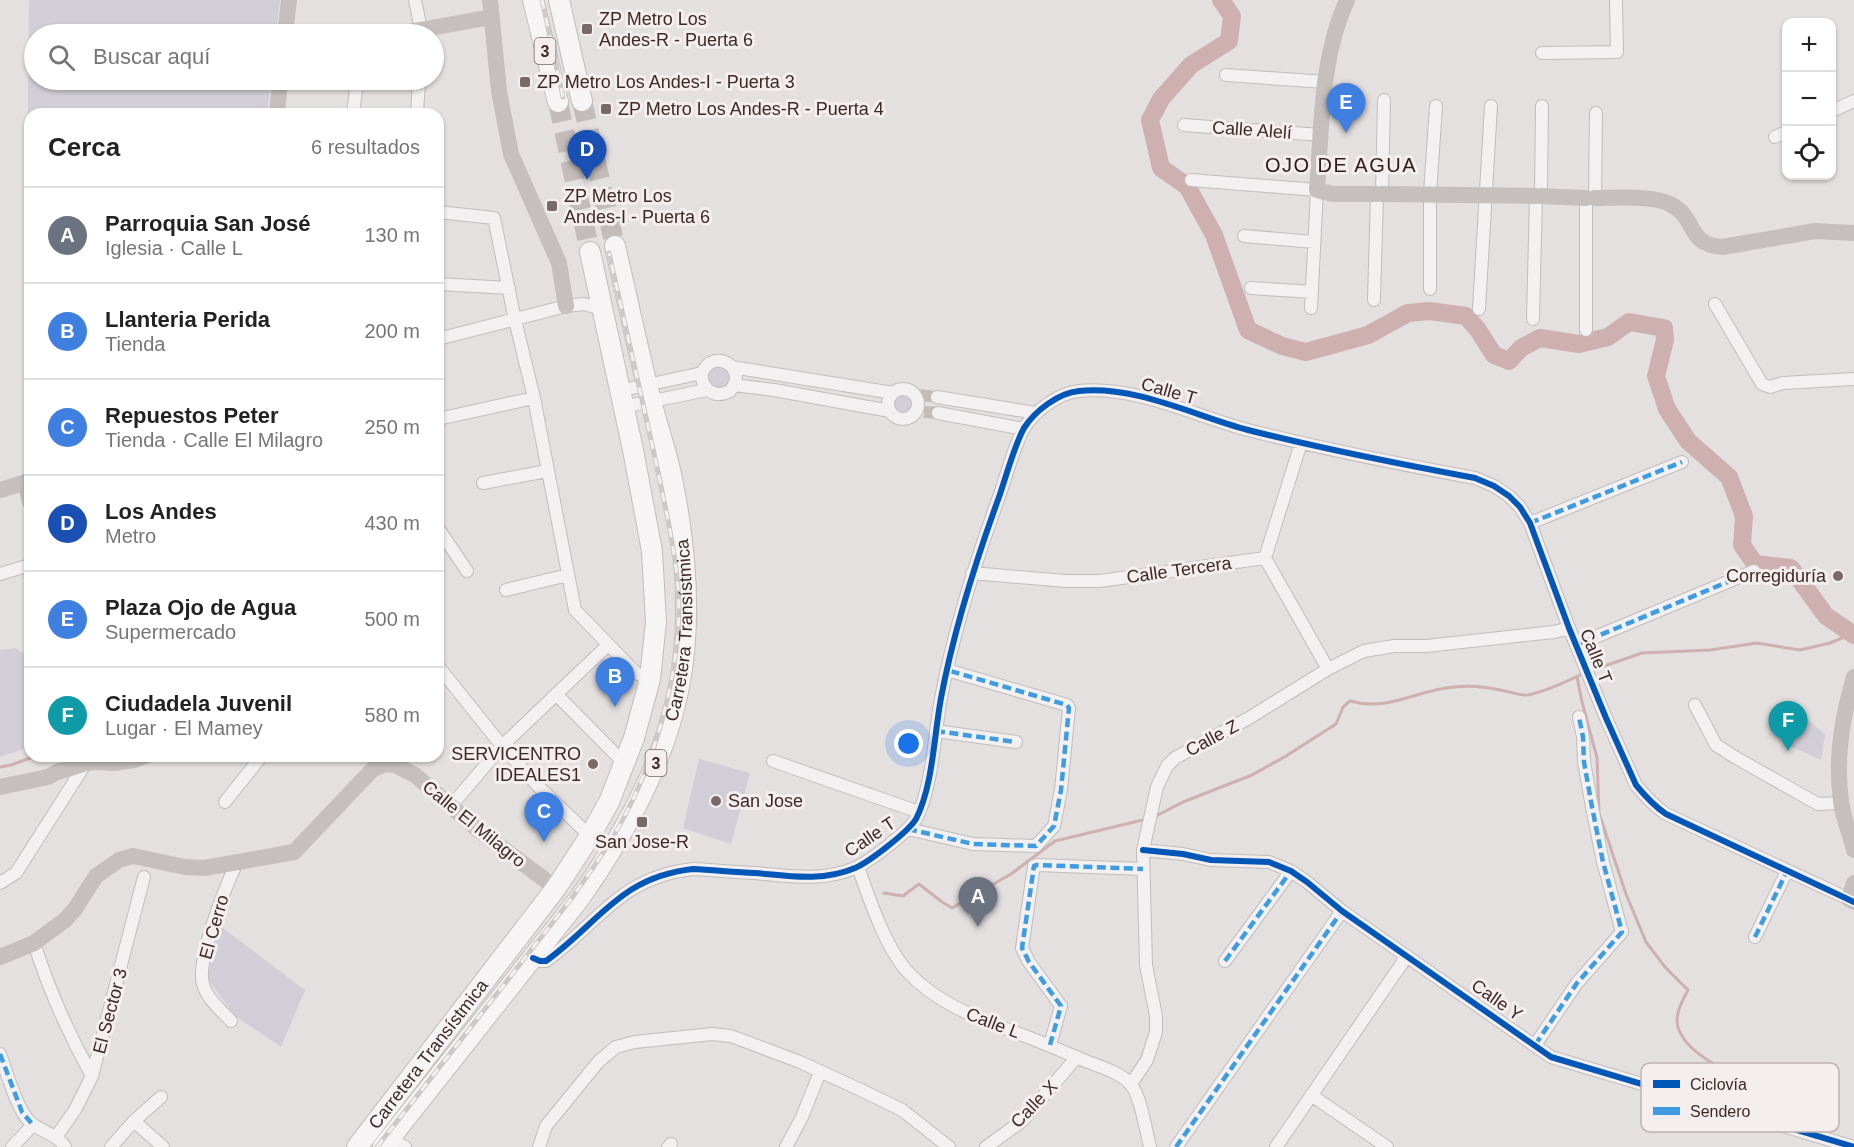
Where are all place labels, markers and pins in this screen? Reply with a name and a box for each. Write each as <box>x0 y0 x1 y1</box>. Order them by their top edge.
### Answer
place label: ZP Metro Los Andes-R - Puerta 6 <box>599 9 753 50</box>
marker: ZP Metro Los Andes-R - Puerta 6 <box>580 22 594 36</box>
place label: ZP Metro Los Andes-I - Puerta 3 <box>537 72 795 92</box>
marker: ZP Metro Los Andes-I - Puerta 3 <box>518 75 532 89</box>
pin: E <box>1326 84 1366 133</box>
place label: ZP Metro Los Andes-R - Puerta 4 <box>618 99 884 119</box>
marker: ZP Metro Los Andes-R - Puerta 4 <box>599 102 613 116</box>
pin: D <box>568 130 606 180</box>
place label: ZP Metro Los Andes-I - Puerta 6 <box>564 186 710 227</box>
marker: ZP Metro Los Andes-I - Puerta 6 <box>545 199 559 213</box>
place label: Corregiduría <box>1726 566 1827 586</box>
marker: Corregiduría <box>1831 569 1845 583</box>
pin: B <box>596 658 634 707</box>
pin: F <box>1768 702 1808 751</box>
place label: SERVICENTRO IDEALES1 <box>451 744 581 785</box>
marker: SERVICENTRO IDEALES1 <box>586 757 600 771</box>
place label: San Jose <box>728 791 803 811</box>
pin: C <box>524 792 564 842</box>
marker: San Jose <box>709 794 723 808</box>
marker: San Jose-R <box>635 815 649 829</box>
place label: San Jose-R <box>595 832 689 852</box>
pin: A <box>958 878 998 927</box>

